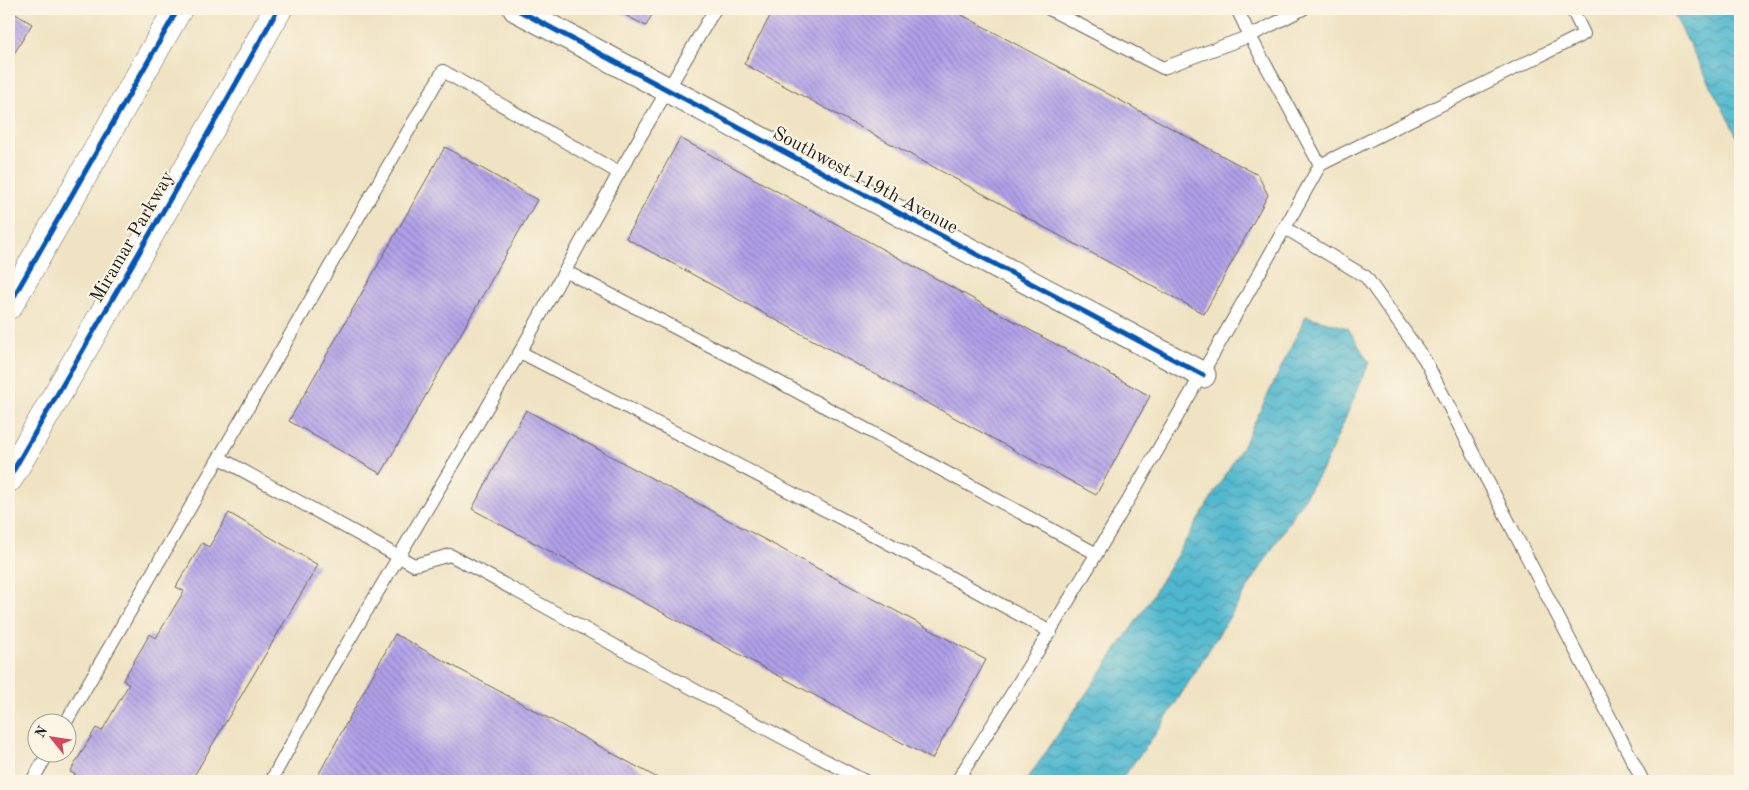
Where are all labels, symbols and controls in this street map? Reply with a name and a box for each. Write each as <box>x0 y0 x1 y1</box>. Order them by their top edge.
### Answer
street label: Southwest 119th Avenue <box>769 124 961 238</box>
street label: Miramar Parkway <box>88 168 178 306</box>
north arrow <box>28 712 78 762</box>
text: N <box>33 724 50 740</box>

